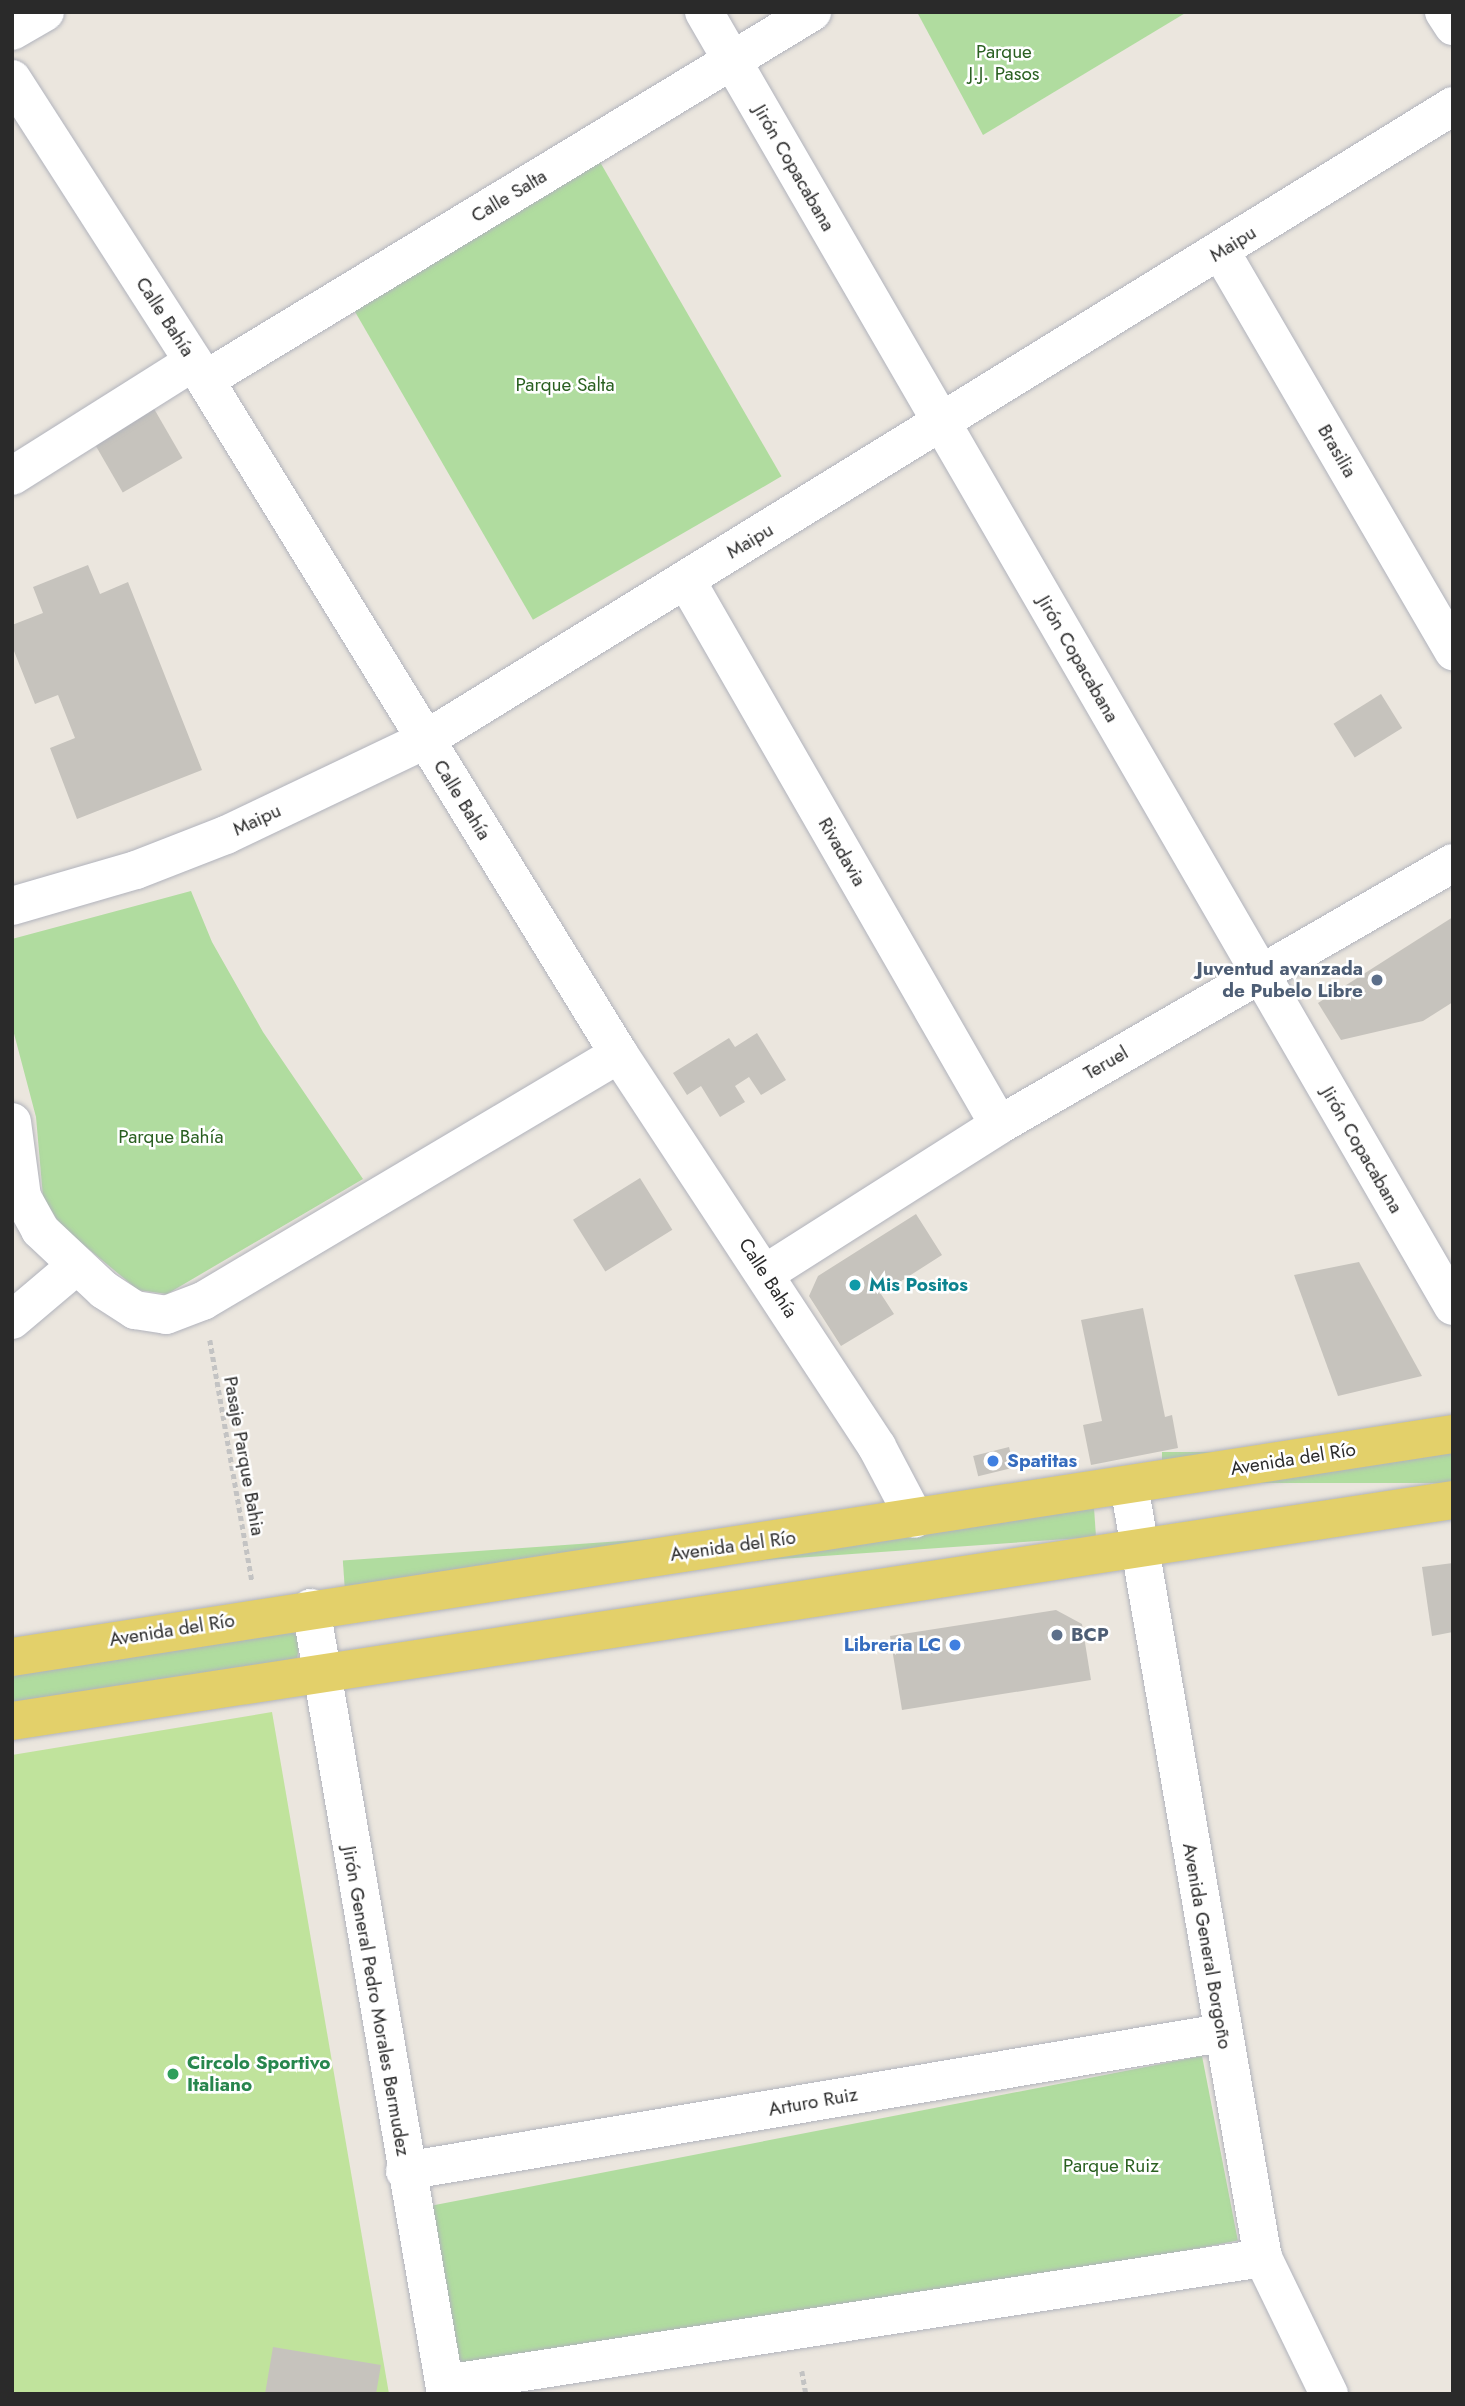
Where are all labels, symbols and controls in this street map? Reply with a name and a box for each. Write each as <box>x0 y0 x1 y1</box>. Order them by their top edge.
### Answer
park label: Parque J.J. Pasos <box>969 41 1039 85</box>
street label: Jirón Copacabana <box>749 101 839 235</box>
street label: Calle Salta <box>467 165 551 227</box>
street label: Maipu <box>1206 221 1260 267</box>
street label: Calle Bahía <box>131 273 199 361</box>
park label: Parque Salta <box>515 374 615 396</box>
street label: Brasilia <box>1313 420 1361 482</box>
street label: Maipu <box>723 518 777 564</box>
street label: Jirón Copacabana <box>1033 592 1123 726</box>
street label: Calle Bahía <box>428 756 496 844</box>
street label: Maipu <box>229 799 285 841</box>
street label: Rivadavia <box>813 814 871 890</box>
place label: Juventud avanzada de Pubelo Libre <box>1196 958 1363 1002</box>
marker: Juventud avanzada de Pubelo Libre <box>1369 972 1385 988</box>
street label: Teruel <box>1080 1041 1132 1085</box>
street label: Jirón Copacabana <box>1317 1083 1407 1217</box>
park label: Parque Bahía <box>118 1126 224 1148</box>
street label: Calle Bahía <box>734 1234 802 1322</box>
place label: Mis Positos <box>869 1274 968 1296</box>
marker: Mis Positos <box>847 1277 863 1293</box>
street label: Pasaje Parque Bahia <box>219 1375 269 1537</box>
street label: Avenida del Río <box>1229 1438 1357 1480</box>
place label: Spatitas <box>1007 1450 1077 1472</box>
marker: Spatitas <box>985 1453 1001 1469</box>
street label: Avenida del Río <box>669 1526 797 1566</box>
street label: Avenida del Río <box>108 1609 236 1651</box>
place label: BCP <box>1071 1624 1109 1646</box>
marker: BCP <box>1049 1627 1065 1643</box>
place label: Libreria LC <box>844 1634 941 1656</box>
marker: Libreria LC <box>947 1637 963 1653</box>
street label: Avenida General Borgoño <box>1178 1841 1236 2051</box>
street label: Jirón General Pedro Morales Bermudez <box>337 1844 415 2158</box>
place label: Circolo Sportivo Italiano <box>187 2052 331 2096</box>
marker: Circolo Sportivo Italiano <box>165 2066 181 2082</box>
street label: Arturo Ruiz <box>767 2083 859 2121</box>
park label: Parque Ruiz <box>1063 2155 1159 2177</box>

